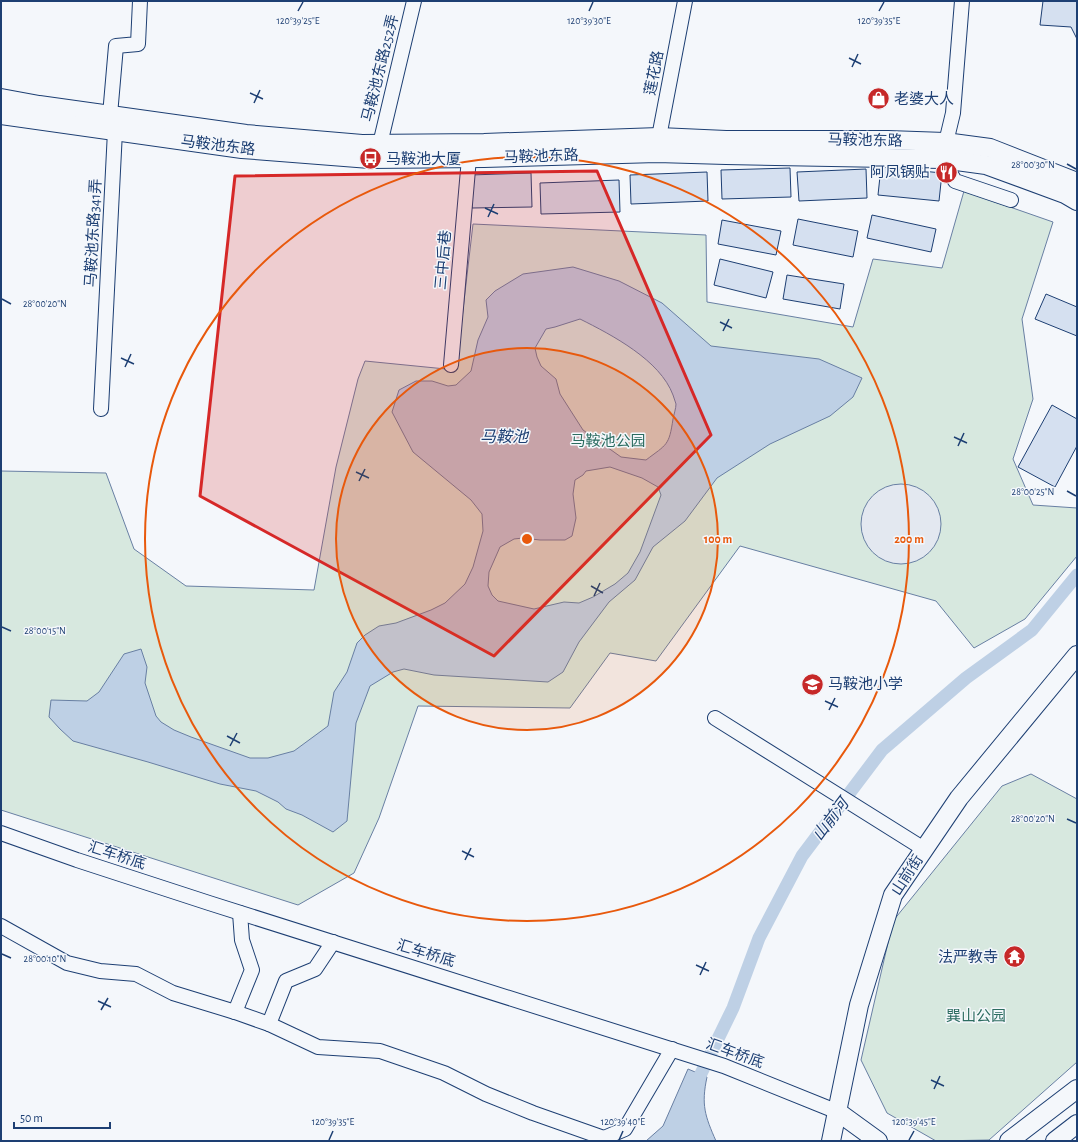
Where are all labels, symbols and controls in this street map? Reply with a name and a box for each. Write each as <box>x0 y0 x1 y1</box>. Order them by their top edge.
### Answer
street label: 马鞍池东路252弄 <box>358 12 401 123</box>
text: 120°39'25"E <box>276 16 320 26</box>
text: 120°39'30"E <box>567 16 611 26</box>
text: 120°39'35"E <box>858 16 900 26</box>
street label: 莲花路 <box>642 49 666 97</box>
shop icon: 老婆大人 <box>865 86 891 112</box>
place label: 老婆大人 <box>894 91 954 107</box>
street label: 马鞍池东路 <box>827 130 903 149</box>
street label: 马鞍池东路 <box>180 131 256 158</box>
bus stop icon: 马鞍池大厦 <box>357 146 383 172</box>
street label: 马鞍池东路 <box>503 146 579 165</box>
place label: 马鞍池大厦 <box>386 150 461 167</box>
restaurant icon: 阿凤锅贴 <box>933 159 959 185</box>
text: 28°00'30"N <box>1011 160 1055 170</box>
place label: 阿凤锅贴 <box>870 164 930 180</box>
street label: 马鞍池东路341弄 <box>81 178 104 288</box>
street label: 三中后巷 <box>432 229 454 291</box>
text: 28°00'20"N <box>23 299 67 309</box>
water label: 马鞍池 <box>480 428 530 445</box>
park label: 马鞍池公园 <box>570 432 646 449</box>
text: 28°00'25"N <box>1012 487 1054 497</box>
centre of rings <box>520 532 534 546</box>
text: 100 m <box>704 533 732 545</box>
text: 200 m <box>894 533 924 545</box>
text: 28°00'15"N <box>24 626 66 636</box>
school or university icon: 马鞍池小学 <box>799 671 825 697</box>
place label: 马鞍池小学 <box>828 675 903 692</box>
water label: 山前河 <box>809 793 853 844</box>
text: 28°00'20"N <box>1011 814 1055 824</box>
street label: 汇车桥底 <box>86 838 148 872</box>
street label: 山前街 <box>888 852 926 898</box>
street label: 汇车桥底 <box>395 937 457 969</box>
temple icon: 法严教寺 <box>1001 944 1027 970</box>
place label: 法严教寺 <box>938 949 998 965</box>
text: 28°00'10"N <box>24 954 66 964</box>
park label: 巽山公园 <box>946 1008 1006 1024</box>
street label: 汇车桥底 <box>704 1035 766 1071</box>
scale bar <box>14 1104 110 1130</box>
text: 50 m <box>20 1112 43 1124</box>
text: 120°39'35"E <box>312 1117 354 1127</box>
text: 120°39'40"E <box>601 1117 645 1127</box>
text: 120°39'45"E <box>892 1117 936 1127</box>

